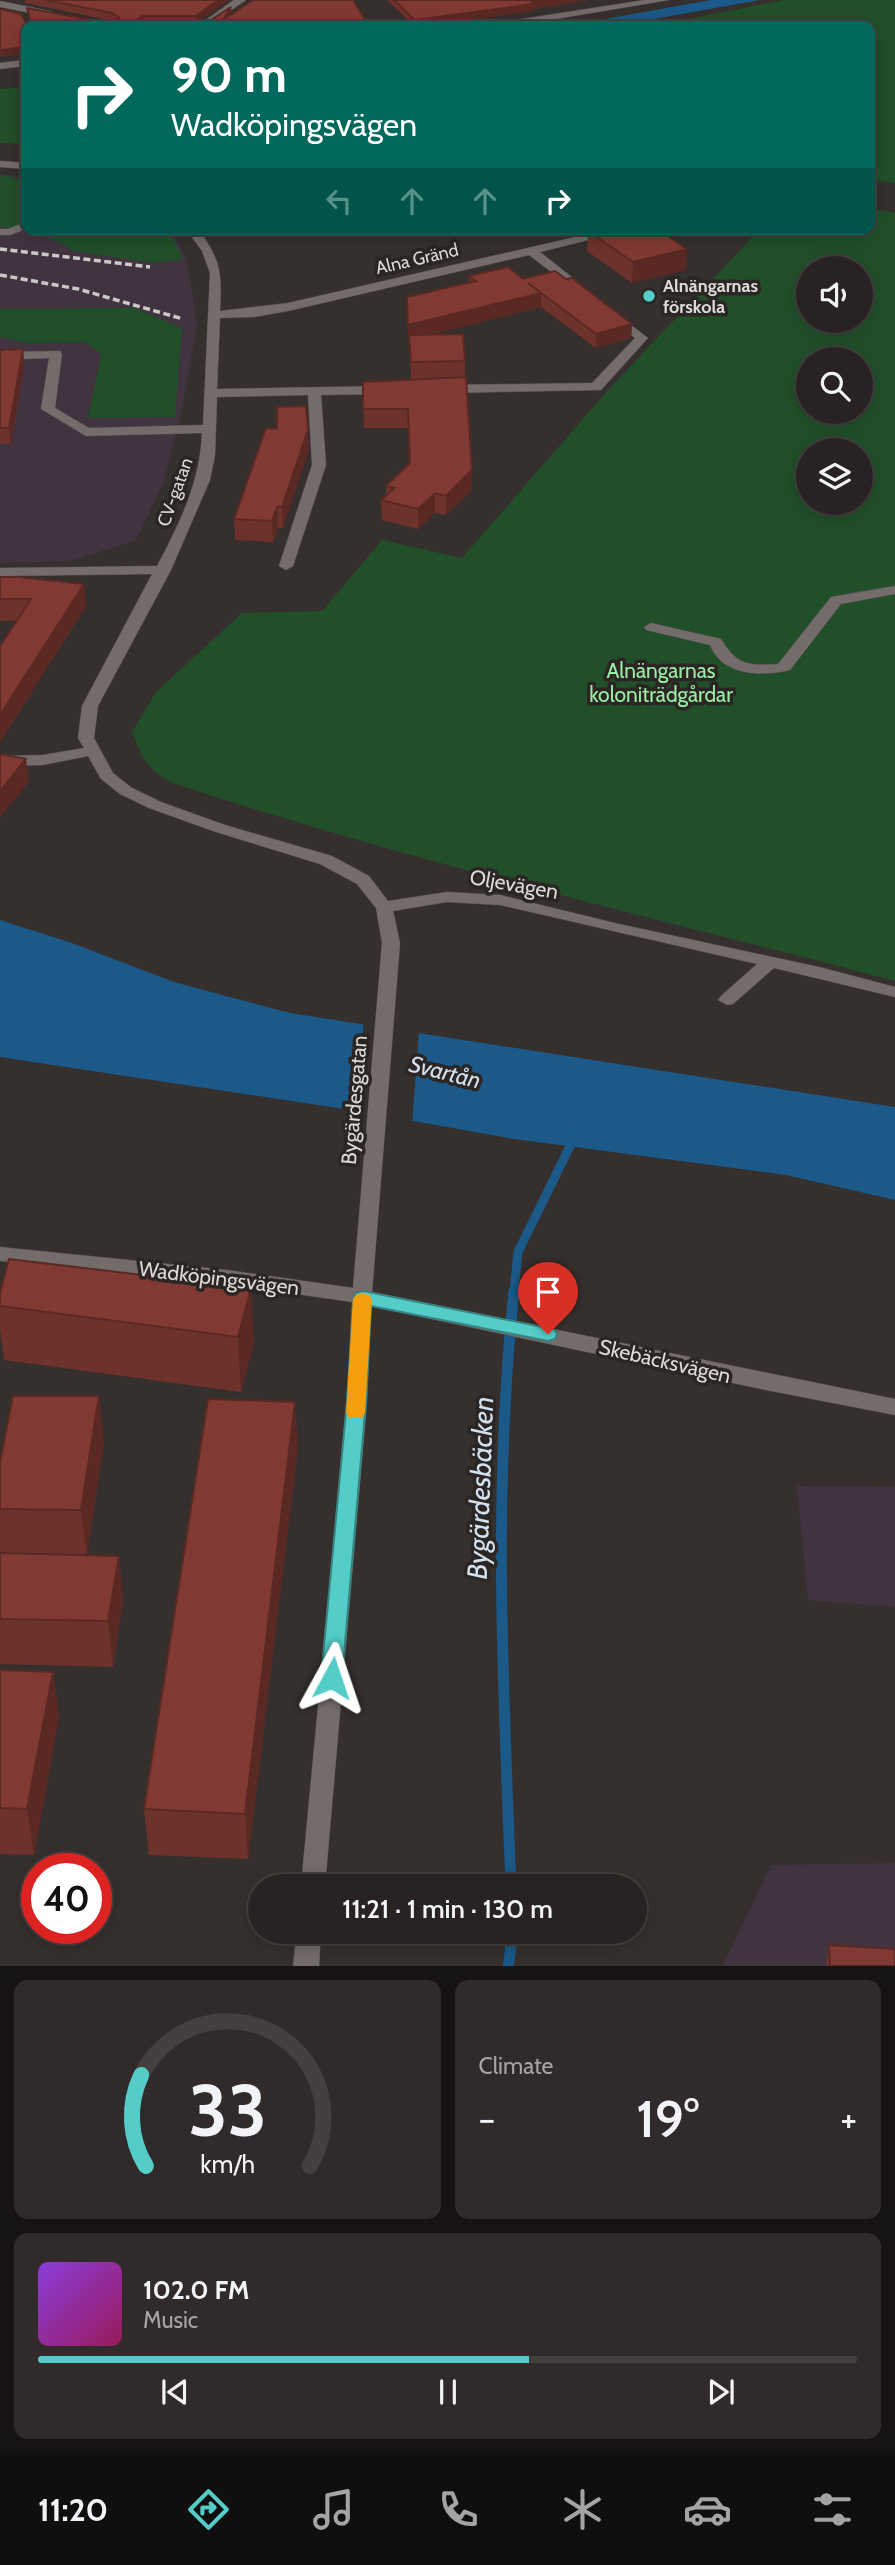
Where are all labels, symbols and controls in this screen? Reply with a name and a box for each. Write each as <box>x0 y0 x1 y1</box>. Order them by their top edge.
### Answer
text: 90 m <box>171 45 287 104</box>
icon: right <box>56 49 147 140</box>
text: Wadköpingsvägen <box>171 105 417 144</box>
icon: left <box>320 182 358 220</box>
icon: ahead <box>393 182 431 220</box>
icon: ahead <box>466 182 504 220</box>
icon: right <box>539 182 577 220</box>
street label: Alna Gränd <box>373 239 461 279</box>
map controls <box>796 256 873 515</box>
button: sound <box>796 256 873 333</box>
place label: Alnängarnas förskola <box>663 275 758 318</box>
marker: Alnängarnas förskola <box>641 288 657 304</box>
button: search <box>796 347 873 424</box>
button: layers <box>796 438 873 515</box>
street label: CV-gatan <box>152 455 198 529</box>
park label: Alnängarnas koloniträdgårdar <box>589 658 733 707</box>
street label: Oljevägen <box>468 864 560 905</box>
street label: Bygärdesgatan <box>336 1034 372 1166</box>
water label: Svartån <box>406 1050 484 1094</box>
street label: Wadköpingsvägen <box>137 1256 301 1300</box>
pin <box>518 1262 578 1334</box>
icon: arrive <box>529 1273 567 1311</box>
street label: Skebäcksvägen <box>597 1334 733 1388</box>
water label: Bygärdesbäcken <box>460 1396 500 1580</box>
position arrow <box>295 1641 369 1715</box>
speed limit sign: 40 <box>21 1853 112 1944</box>
text: 11:21 · 1 min · 130 m <box>342 1893 553 1925</box>
text: Climate <box>479 2052 553 2080</box>
text: 33 <box>188 2066 266 2154</box>
text: 19° <box>636 2087 699 2150</box>
text: − <box>479 2095 495 2142</box>
text: + <box>840 2095 857 2142</box>
text: km/h <box>200 2148 255 2178</box>
text: 102.0 FM <box>143 2274 249 2306</box>
text: Music <box>143 2306 198 2334</box>
icon: previous <box>156 2373 194 2411</box>
icon: pause <box>429 2373 467 2411</box>
icon: next <box>702 2373 740 2411</box>
icon: directions <box>184 2485 233 2534</box>
icon: music <box>309 2485 358 2534</box>
icon: phone <box>434 2485 483 2534</box>
icon: climate <box>558 2485 607 2534</box>
icon: car <box>683 2485 732 2534</box>
icon: filters <box>808 2485 857 2534</box>
text: 11:20 <box>38 2490 108 2529</box>

